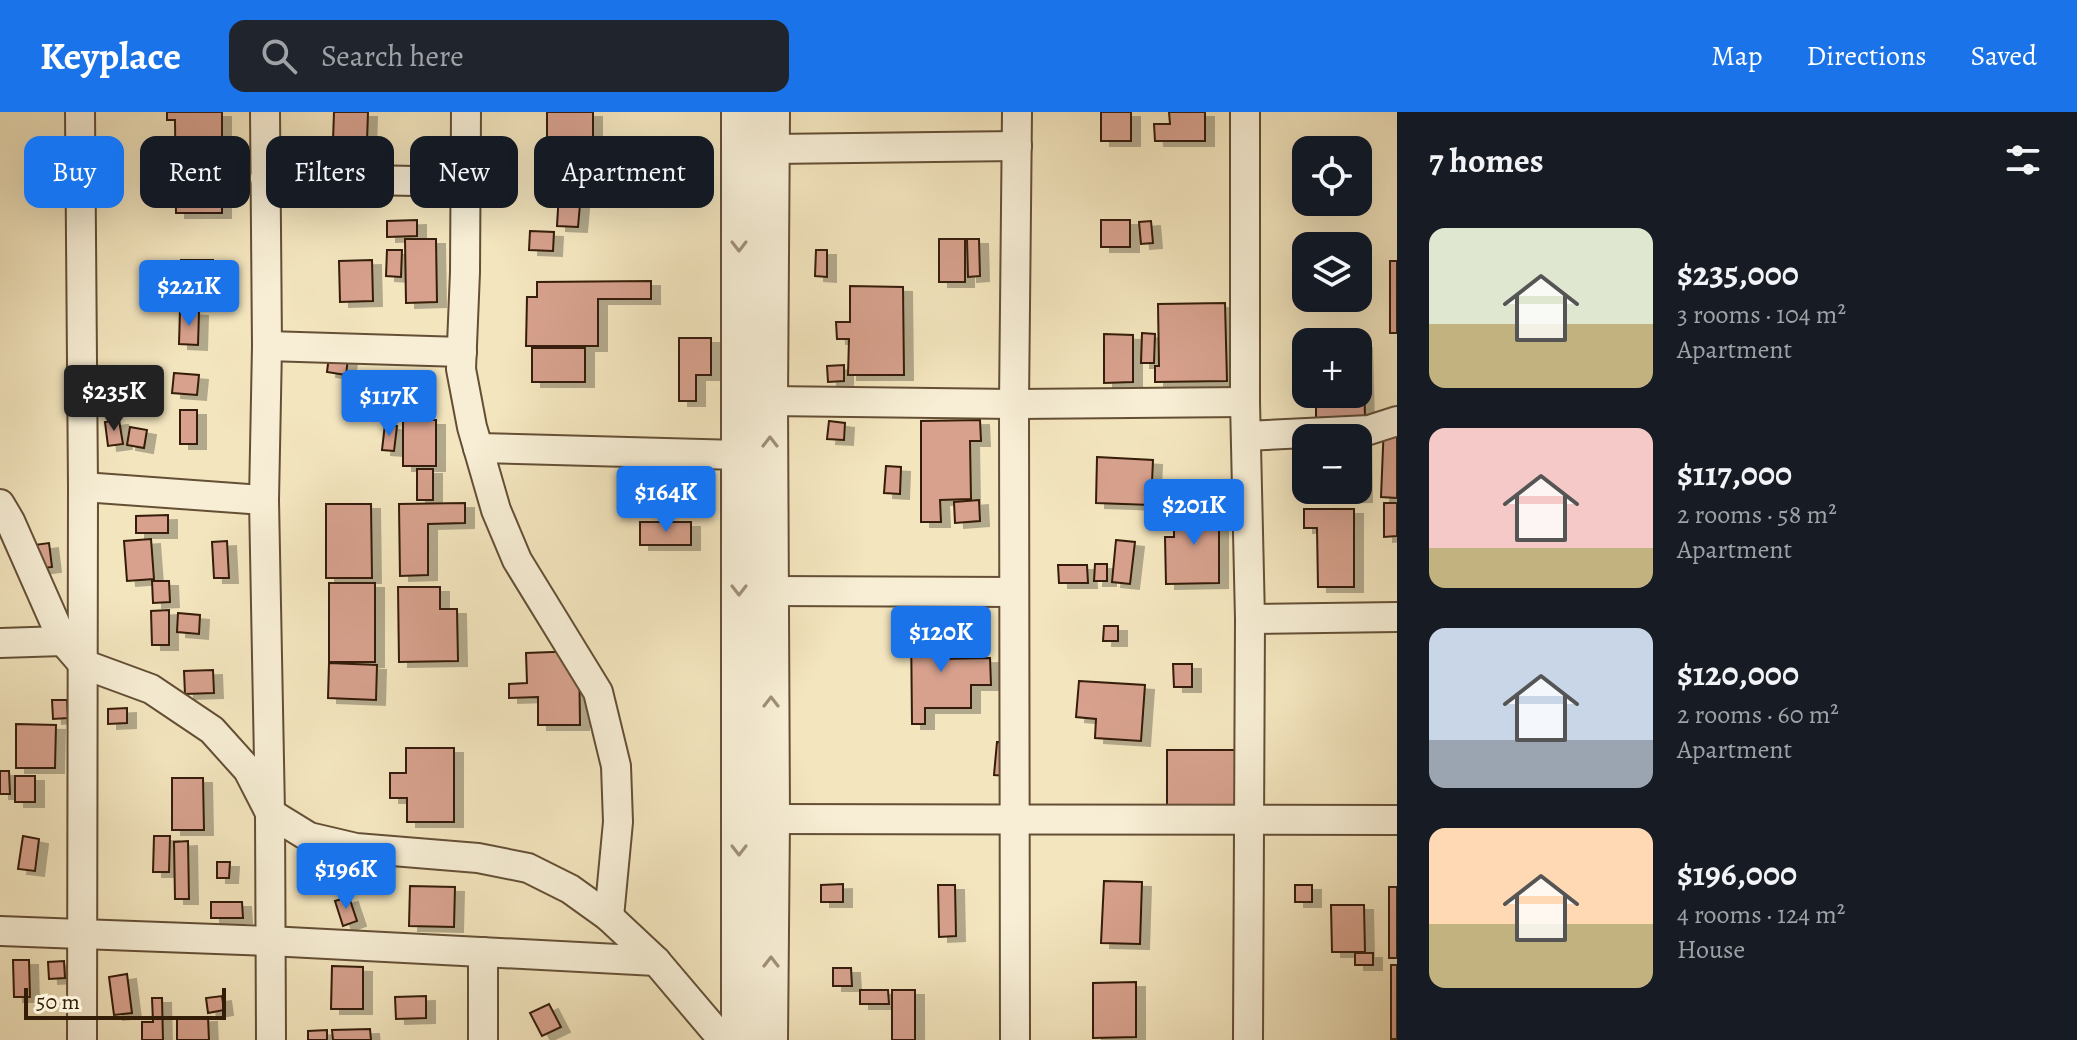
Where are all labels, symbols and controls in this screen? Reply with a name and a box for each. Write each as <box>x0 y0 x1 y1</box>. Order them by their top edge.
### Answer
search box <box>229 20 789 92</box>
text: Keyplace <box>40 30 181 82</box>
icon: search <box>257 34 301 78</box>
text: Search here <box>321 36 464 76</box>
text: Map <box>1711 37 1762 75</box>
text: Directions <box>1806 37 1927 75</box>
text: Saved <box>1971 37 2037 75</box>
chip: Buy <box>24 136 124 208</box>
chip: Rent <box>140 136 250 208</box>
chip: Filters <box>266 136 394 208</box>
chip: New <box>410 136 518 208</box>
chip: Apartment <box>534 136 714 208</box>
map controls <box>1292 136 1372 504</box>
button: locate <box>1292 136 1372 216</box>
text: 7 homes <box>1429 137 1544 184</box>
icon: filters <box>2001 138 2045 182</box>
button: layers <box>1292 232 1372 312</box>
one-way arrow <box>730 240 748 253</box>
text: $235,000 <box>1677 250 1799 297</box>
pin: $221K <box>133 260 245 328</box>
icon: home <box>1493 260 1589 356</box>
text: $221K <box>157 268 221 303</box>
text: 3 rooms · 104 m² <box>1677 297 1846 332</box>
button: + <box>1292 328 1372 408</box>
text: Apartment <box>1677 332 1792 367</box>
pin: $235K <box>58 365 170 433</box>
pin: $117K <box>333 370 445 438</box>
text: $235K <box>82 373 146 408</box>
text: $117K <box>360 378 418 413</box>
button: − <box>1292 424 1372 504</box>
one-way arrow <box>761 435 779 448</box>
text: $117,000 <box>1677 450 1792 497</box>
icon: home <box>1493 460 1589 556</box>
pin: $164K <box>610 466 722 534</box>
text: $164K <box>635 474 697 509</box>
pin: $201K <box>1138 479 1250 547</box>
text: $201K <box>1162 487 1226 522</box>
text: 2 rooms · 58 m² <box>1677 497 1837 532</box>
text: Apartment <box>1677 532 1792 567</box>
one-way arrow <box>730 584 748 597</box>
pin: $120K <box>885 606 997 674</box>
text: $120K <box>909 614 973 649</box>
text: $120,000 <box>1677 650 1799 697</box>
icon: home <box>1493 660 1589 756</box>
one-way arrow <box>762 695 780 708</box>
text: 2 rooms · 60 m² <box>1677 697 1839 732</box>
text: Apartment <box>1677 732 1792 767</box>
pin: $196K <box>290 843 402 911</box>
one-way arrow <box>730 844 748 857</box>
text: $196,000 <box>1677 850 1797 897</box>
text: $196K <box>315 851 377 886</box>
icon: home <box>1493 860 1589 956</box>
text: 4 rooms · 124 m² <box>1677 897 1845 932</box>
text: House <box>1677 932 1745 967</box>
one-way arrow <box>762 955 780 968</box>
scale bar <box>24 984 226 1020</box>
text: 50 m <box>36 987 80 1017</box>

